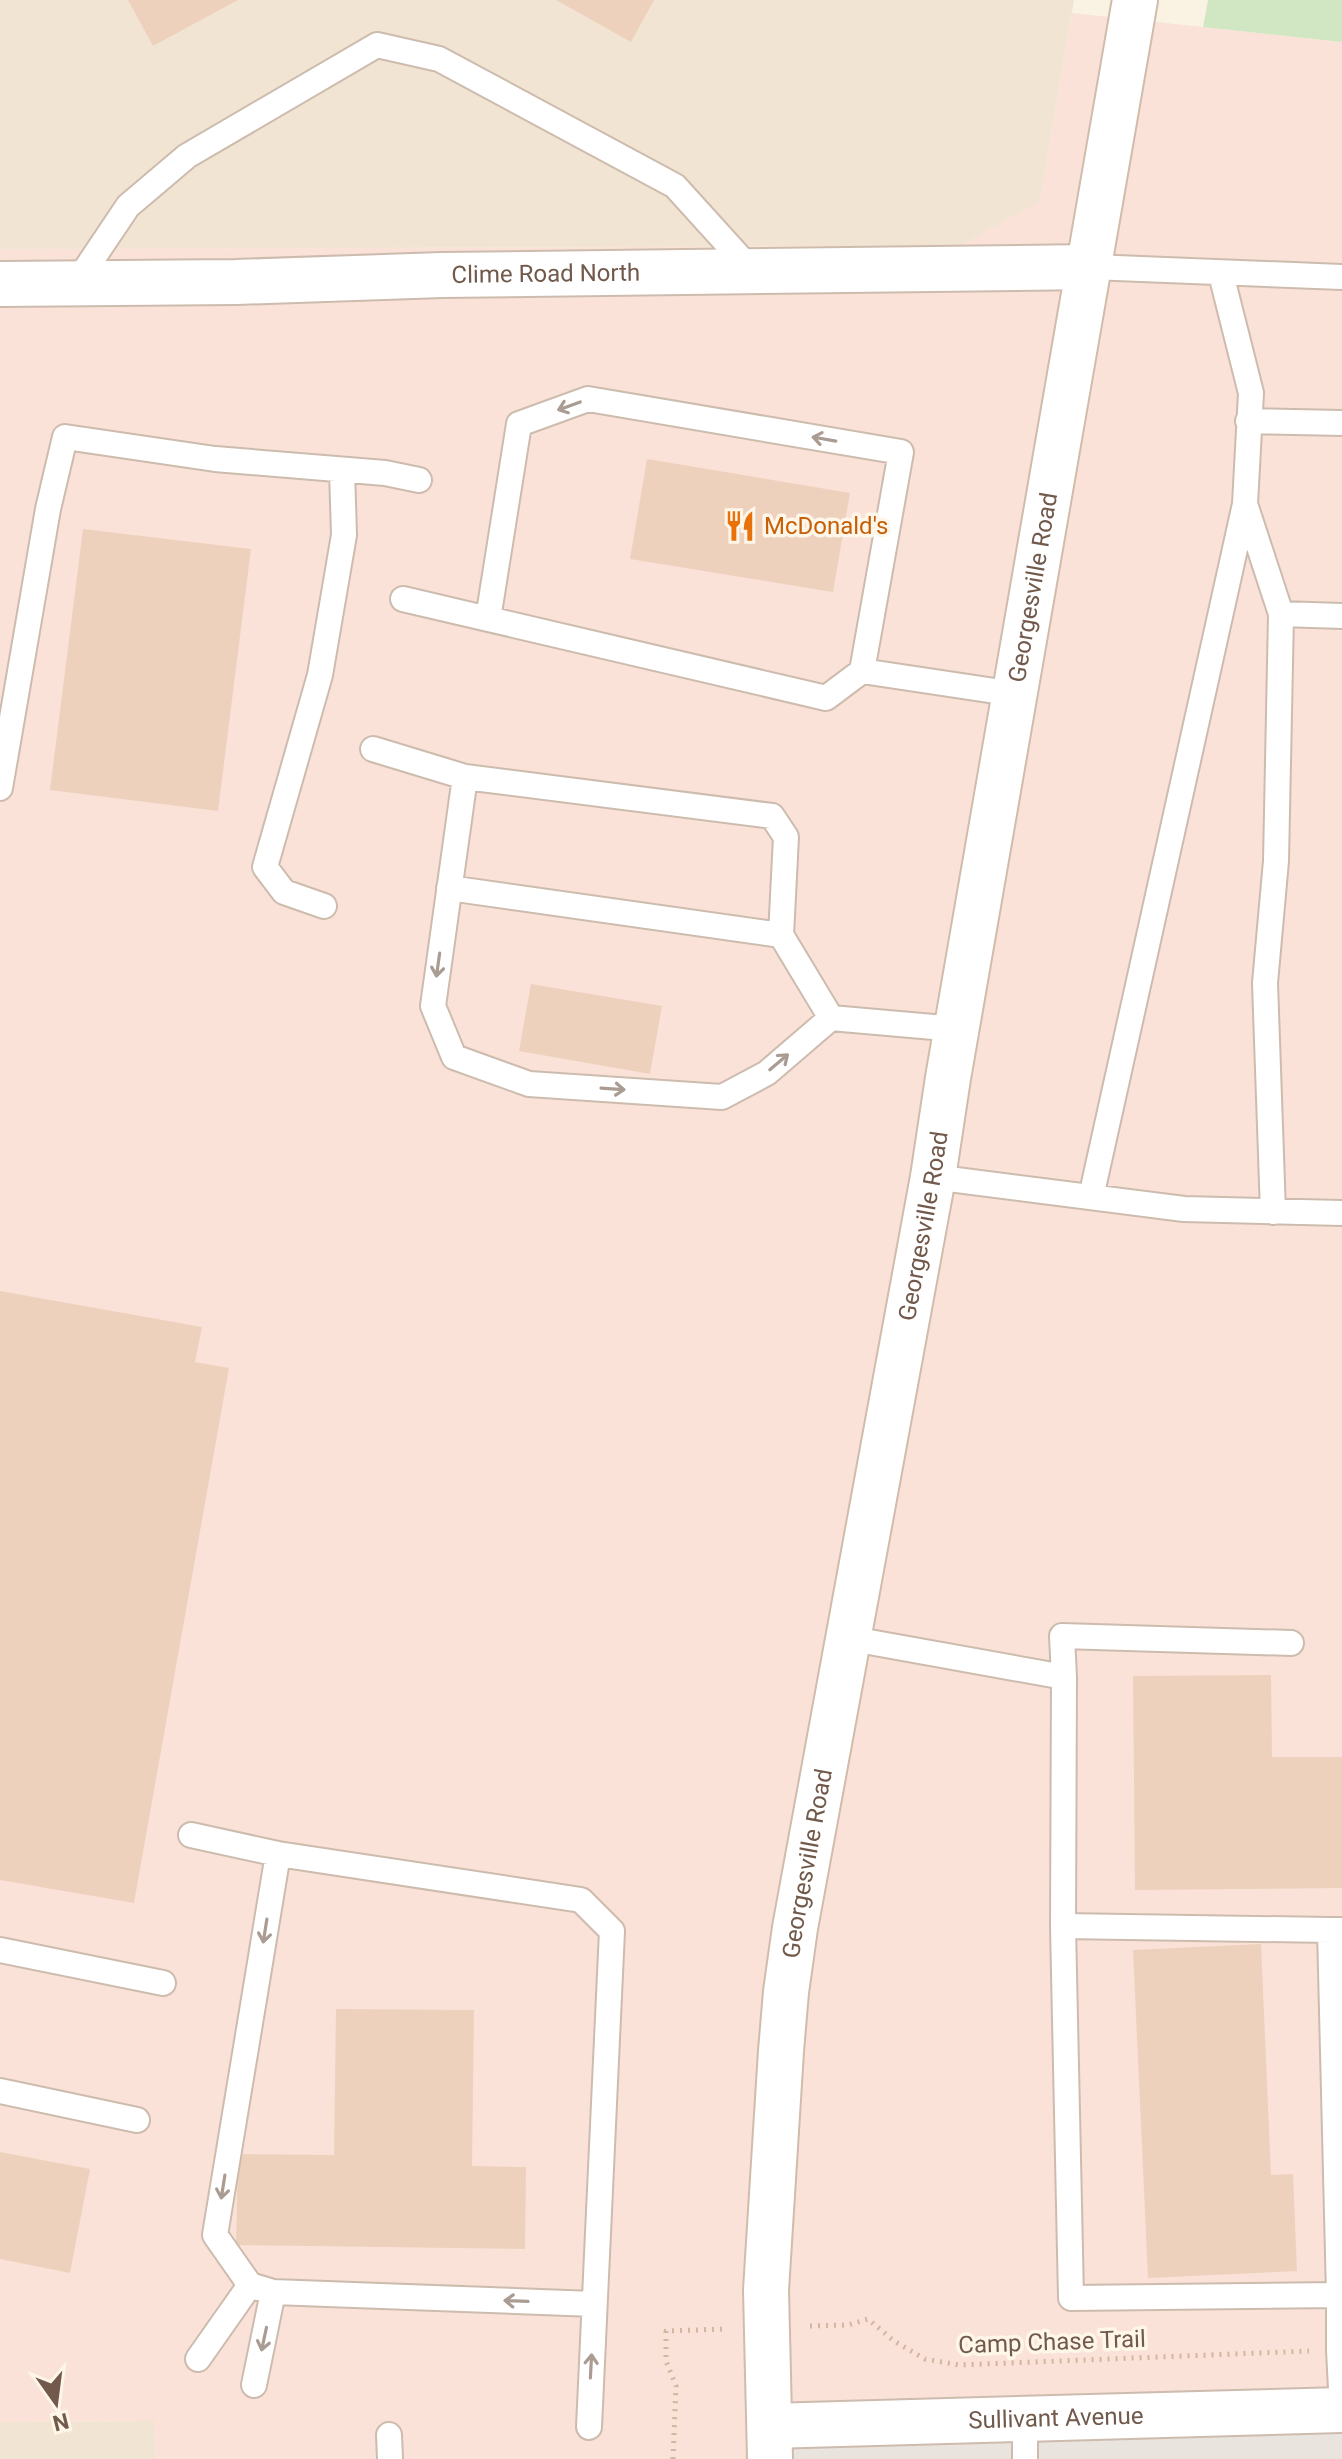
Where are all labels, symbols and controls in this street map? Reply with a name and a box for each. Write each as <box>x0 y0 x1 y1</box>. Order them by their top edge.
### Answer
street label: Clime Road North <box>451 259 640 289</box>
one-way arrow <box>557 400 582 414</box>
one-way arrow <box>812 430 837 445</box>
street label: Georgesville Road <box>1003 490 1063 684</box>
restaurant icon: McDonald's <box>723 509 757 543</box>
place label: McDonald's <box>764 512 888 540</box>
one-way arrow <box>430 952 445 978</box>
one-way arrow <box>769 1053 789 1071</box>
one-way arrow <box>599 1082 626 1097</box>
street label: Georgesville Road <box>893 1129 954 1323</box>
street label: Georgesville Road <box>777 1766 838 1960</box>
one-way arrow <box>257 1917 272 1943</box>
one-way arrow <box>215 2174 230 2199</box>
one-way arrow <box>503 2294 530 2309</box>
one-way arrow <box>256 2325 271 2351</box>
street label: Camp Chase Trail <box>958 2325 1146 2359</box>
one-way arrow <box>584 2353 599 2380</box>
north arrow <box>16 2363 96 2443</box>
street label: Sullivant Avenue <box>968 2402 1144 2434</box>
text: N <box>50 2408 71 2436</box>

